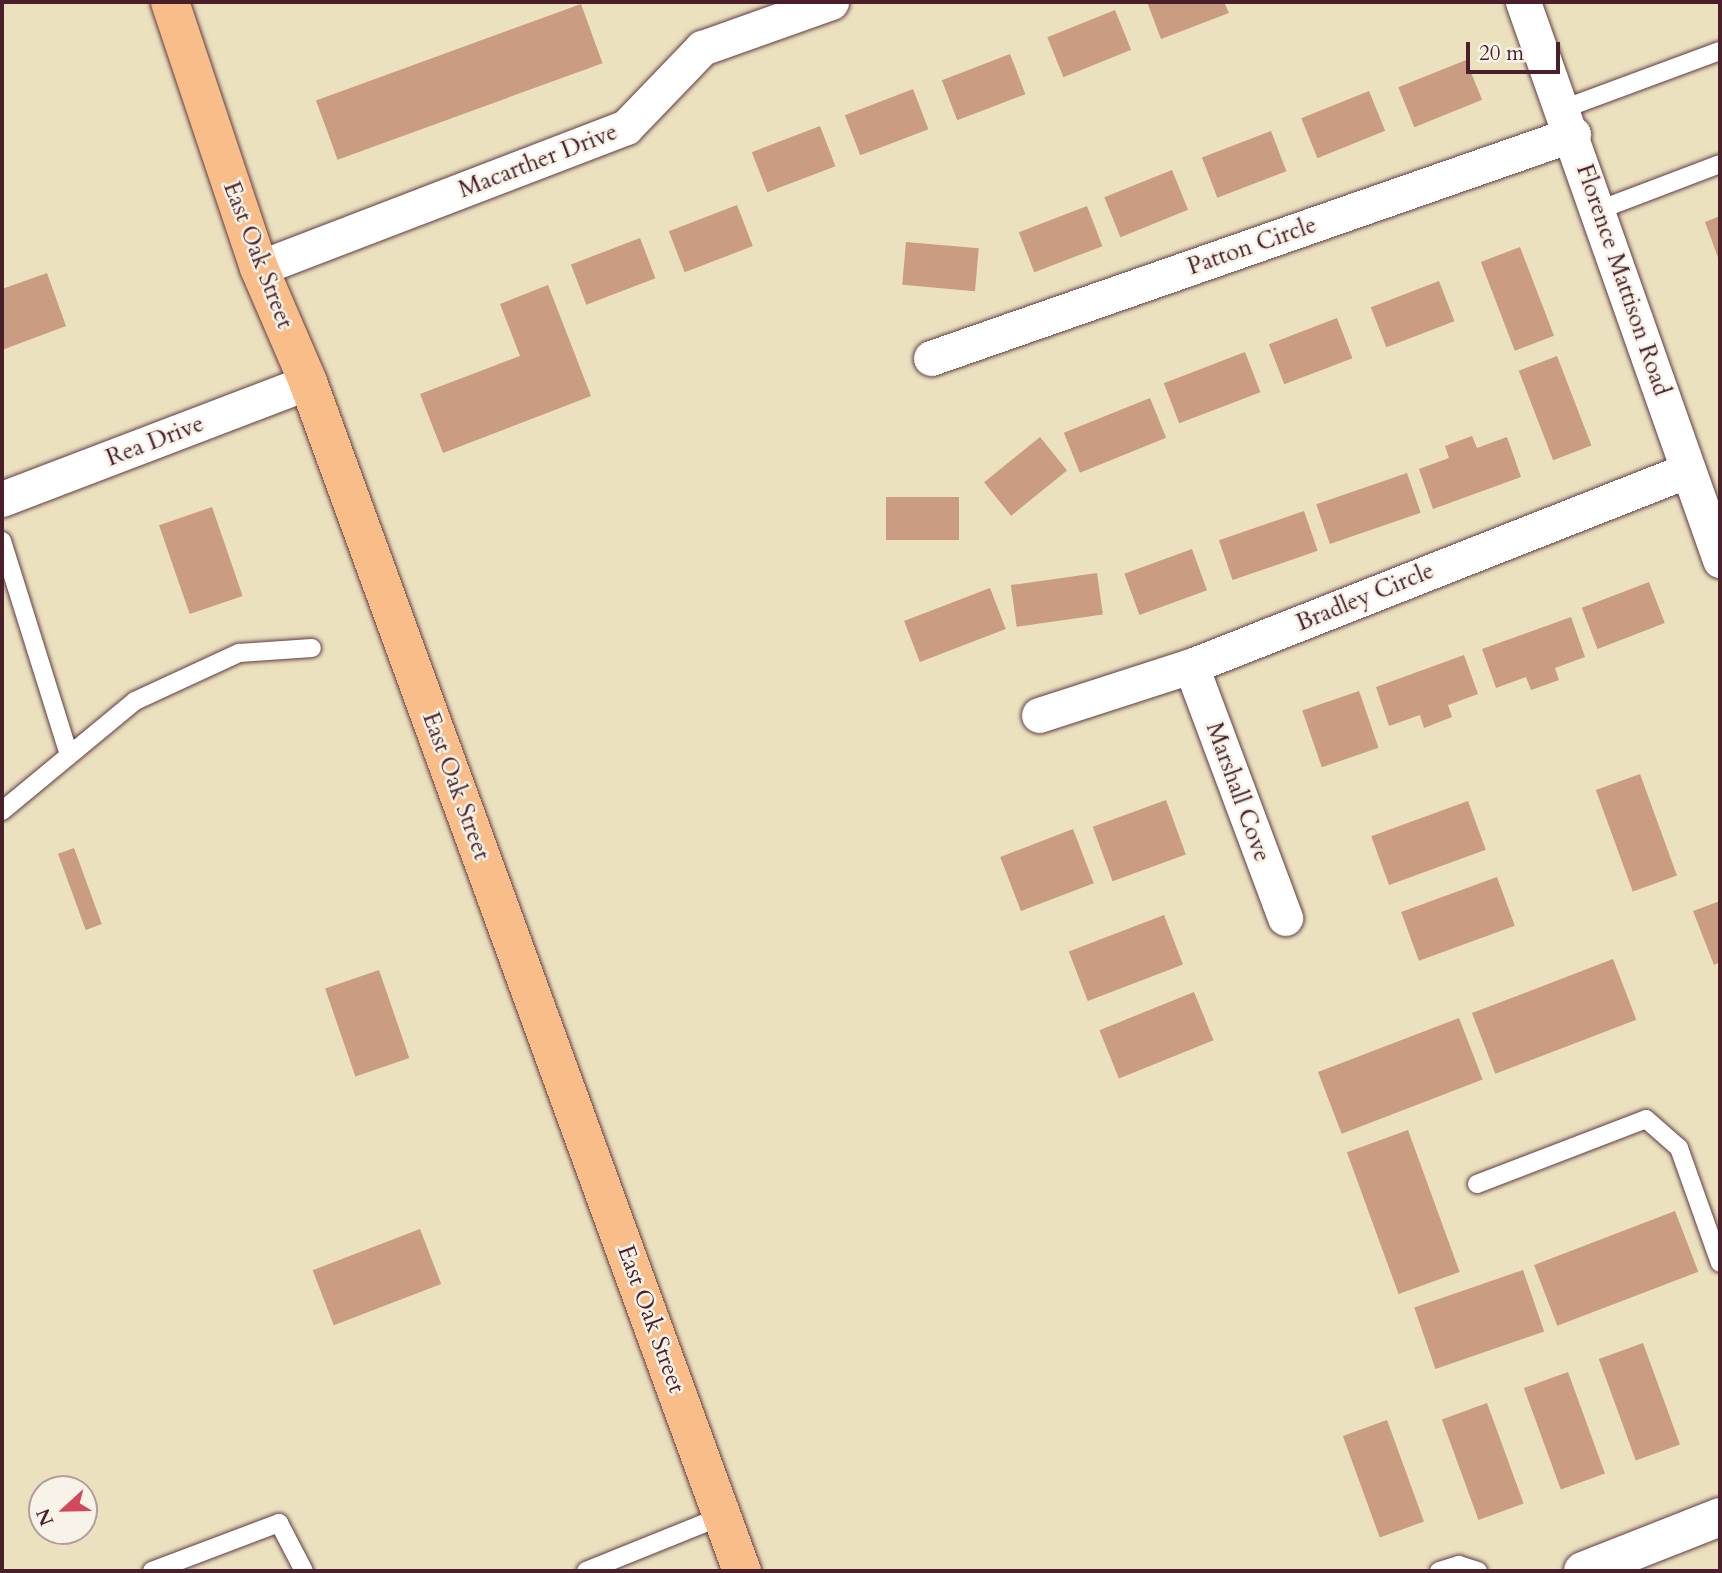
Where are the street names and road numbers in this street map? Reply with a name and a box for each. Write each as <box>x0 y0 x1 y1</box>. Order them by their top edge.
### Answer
street label: Macarther Drive <box>454 117 622 205</box>
street label: Florence Mattison Road <box>1570 160 1676 400</box>
street label: East Oak Street <box>217 177 299 333</box>
street label: Patton Circle <box>1184 210 1320 282</box>
street label: Rea Drive <box>102 409 208 473</box>
street label: Bradley Circle <box>1292 556 1438 638</box>
street label: East Oak Street <box>416 708 496 864</box>
street label: Marshall Cove <box>1199 718 1277 866</box>
street label: East Oak Street <box>611 1241 691 1397</box>

